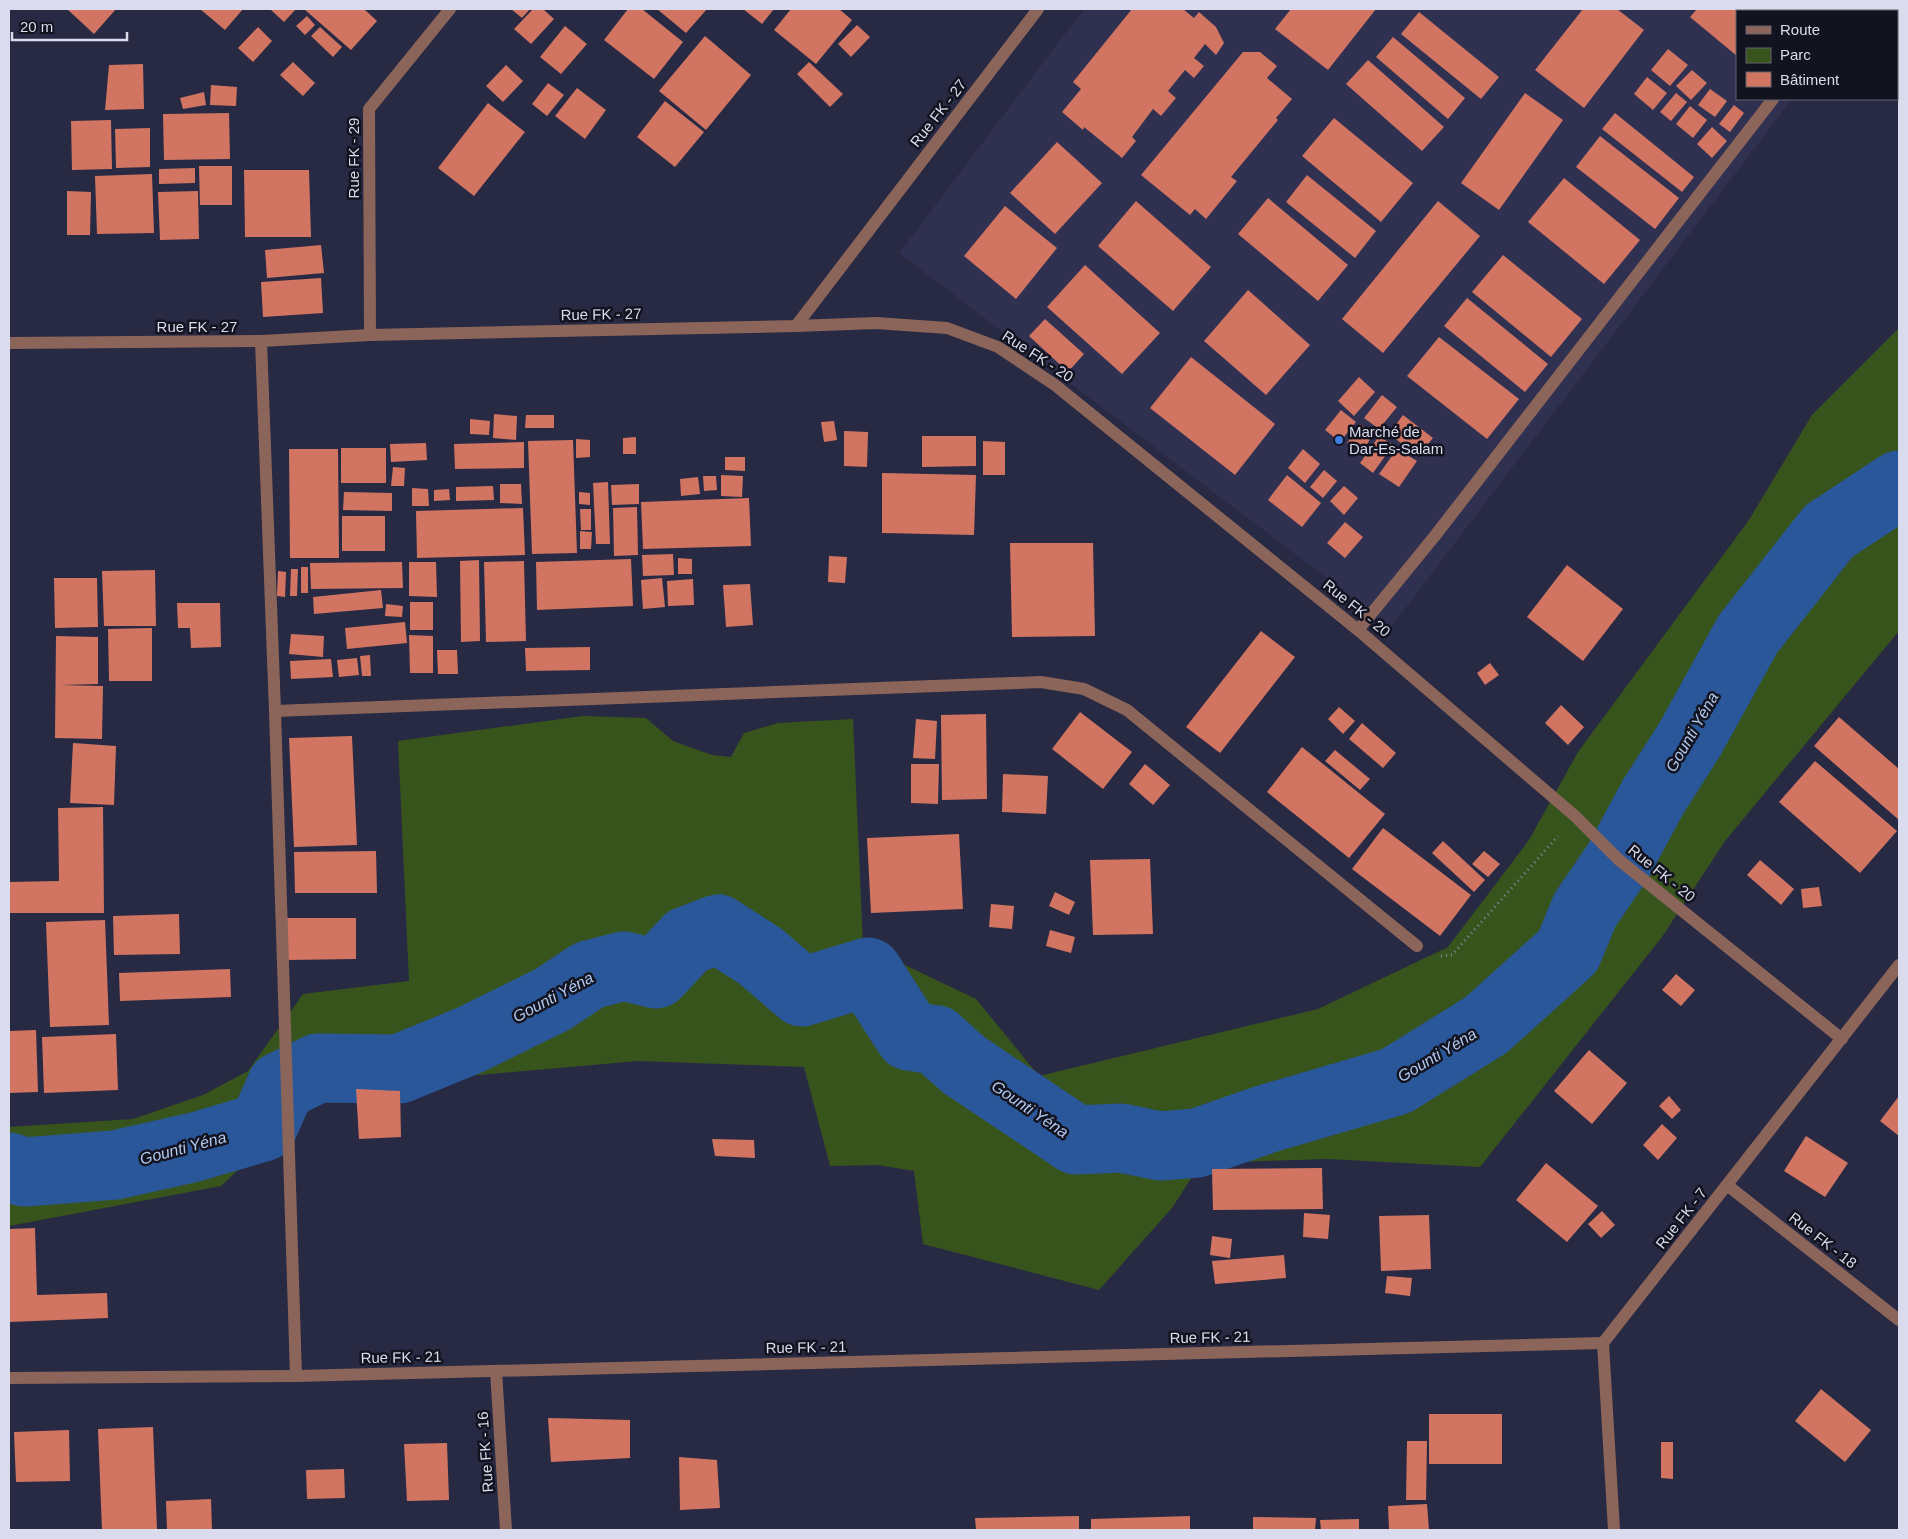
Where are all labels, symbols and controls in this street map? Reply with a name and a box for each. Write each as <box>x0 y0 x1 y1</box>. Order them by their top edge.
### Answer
scale bar <box>12 10 128 42</box>
legend <box>1736 10 1898 100</box>
text: 20 m <box>20 18 53 35</box>
text: Route <box>1780 21 1820 38</box>
text: Parc <box>1780 46 1811 63</box>
text: Bâtiment <box>1780 71 1840 88</box>
street label: Rue FK - 27 <box>906 76 970 150</box>
street label: Rue FK - 29 <box>345 118 362 198</box>
street label: Rue FK - 27 <box>560 305 642 323</box>
street label: Rue FK - 27 <box>157 318 237 335</box>
street label: Rue FK - 20 <box>999 327 1077 385</box>
place label: Marché de Dar-Es-Salam <box>1349 423 1443 457</box>
marker: Marché de Dar-Es-Salam <box>1333 434 1345 446</box>
street label: Rue FK - 20 <box>1320 576 1394 640</box>
water label: Gounti Yéna <box>1662 689 1722 775</box>
street label: Rue FK - 20 <box>1625 841 1699 905</box>
water label: Gounti Yéna <box>510 969 596 1025</box>
water label: Gounti Yéna <box>1395 1025 1479 1085</box>
water label: Gounti Yéna <box>988 1077 1072 1141</box>
water label: Gounti Yéna <box>138 1128 228 1168</box>
street label: Rue FK - 7 <box>1652 1184 1710 1252</box>
street label: Rue FK - 18 <box>1786 1208 1860 1272</box>
street label: Rue FK - 21 <box>1169 1328 1251 1346</box>
street label: Rue FK - 21 <box>765 1338 847 1356</box>
street label: Rue FK - 21 <box>360 1348 442 1366</box>
street label: Rue FK - 16 <box>474 1411 496 1493</box>

